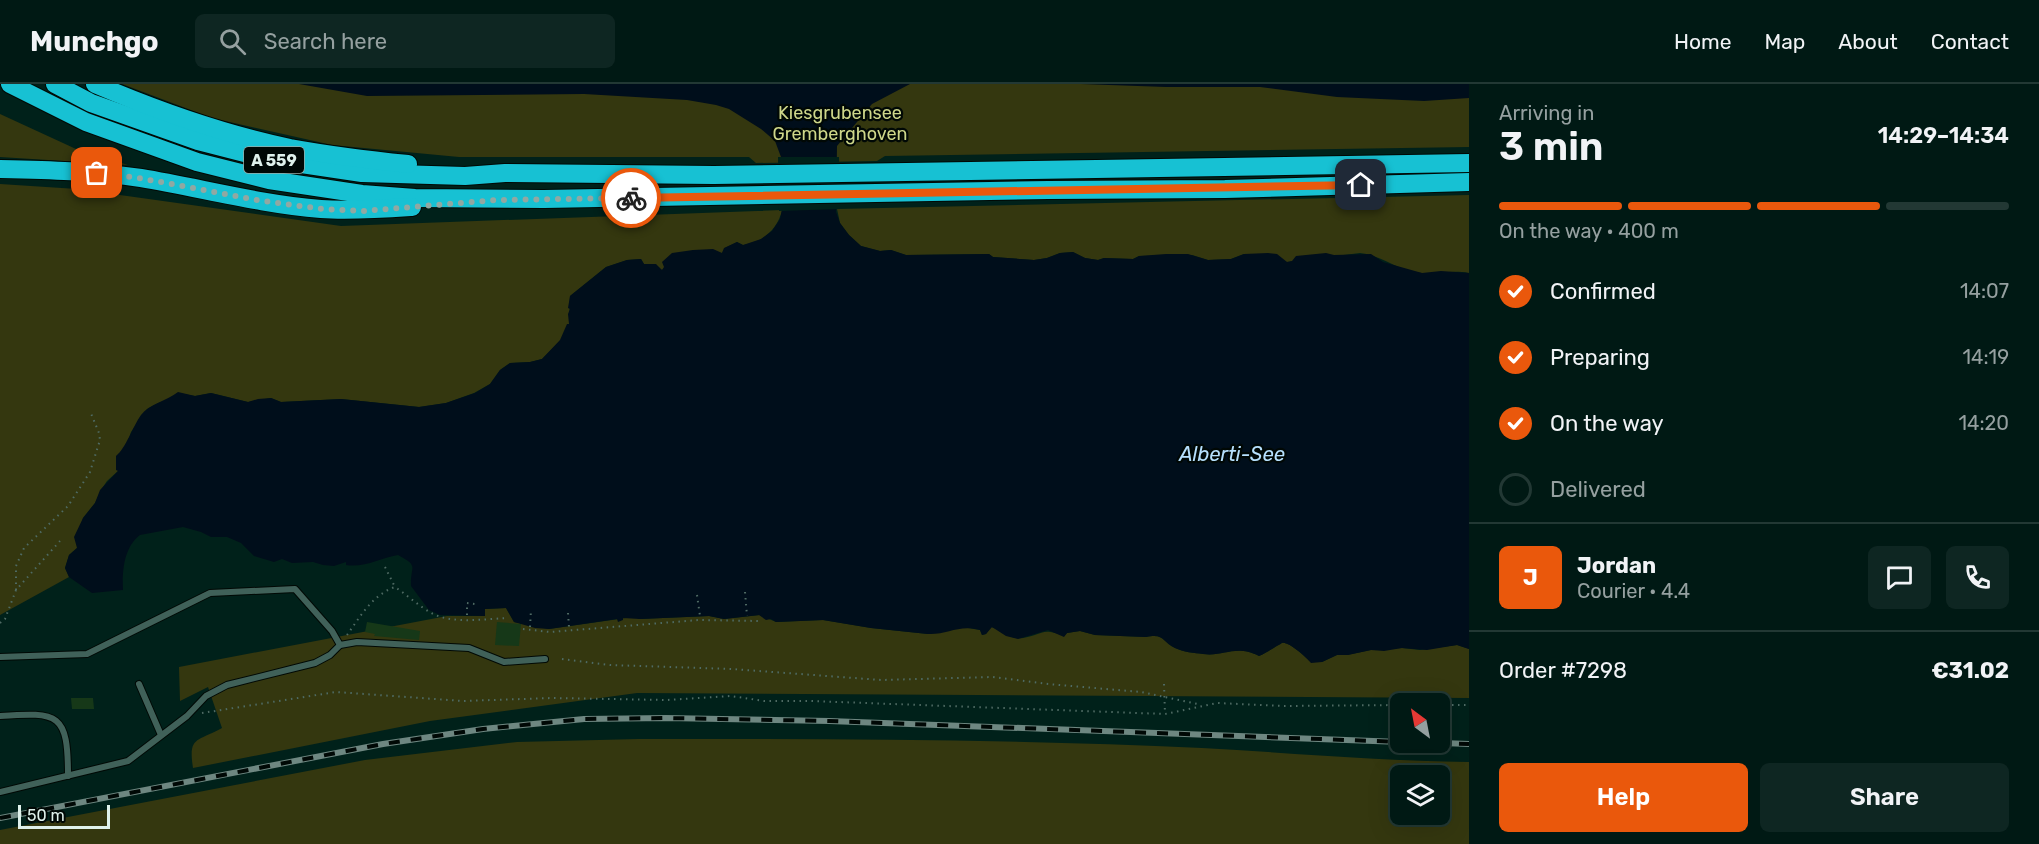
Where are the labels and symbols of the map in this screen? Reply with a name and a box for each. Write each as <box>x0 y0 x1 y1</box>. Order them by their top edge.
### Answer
park label: Kiesgrubensee Gremberghoven <box>773 102 907 145</box>
pin <box>71 147 122 198</box>
road number: A 559 <box>244 147 304 173</box>
pin <box>1335 159 1386 210</box>
courier <box>601 168 661 228</box>
water label: Alberti-See <box>1178 442 1285 466</box>
north arrow <box>1390 693 1450 753</box>
scale bar <box>18 802 110 830</box>

